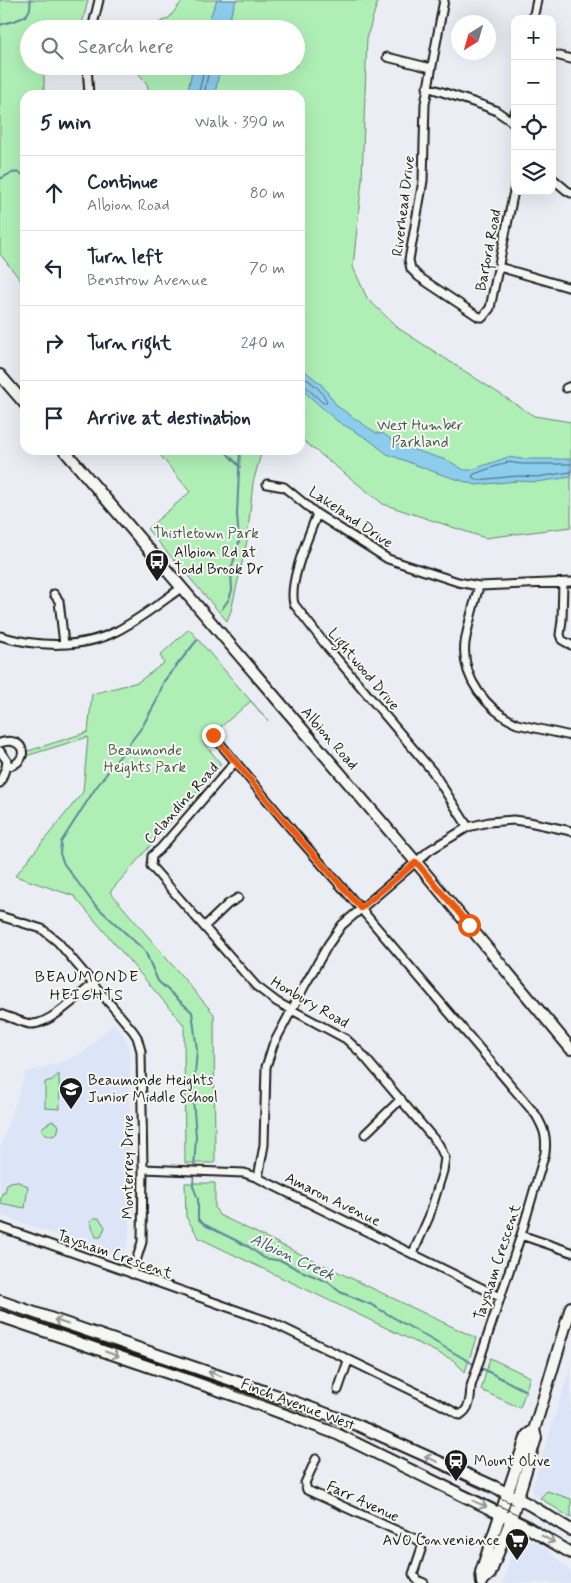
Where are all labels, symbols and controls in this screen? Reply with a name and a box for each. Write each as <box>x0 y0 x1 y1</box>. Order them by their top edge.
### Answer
north arrow <box>451 15 496 60</box>
map controls <box>511 15 556 195</box>
button: + <box>511 15 556 60</box>
search box <box>20 20 305 75</box>
icon: search <box>38 34 66 62</box>
text: Search here <box>78 35 174 60</box>
button: − <box>511 60 556 105</box>
button: locate <box>511 105 556 150</box>
text: 5 min <box>40 109 92 137</box>
text: Walk · 390 m <box>195 112 285 133</box>
button: layers <box>511 150 556 195</box>
street label: Riverhead Drive <box>388 154 420 258</box>
text: Continue <box>87 170 158 195</box>
icon: ahead <box>40 179 68 207</box>
text: 80 m <box>250 183 285 204</box>
text: Albion Road <box>87 195 170 216</box>
street label: Barford Road <box>471 207 509 293</box>
text: Turn left <box>87 245 163 270</box>
icon: left <box>40 254 68 282</box>
text: 70 m <box>249 258 285 279</box>
text: Benstrow Avenue <box>87 270 208 291</box>
icon: right <box>40 329 68 357</box>
text: Turn right <box>87 331 171 356</box>
text: 240 m <box>241 333 285 354</box>
icon: arrive <box>40 404 68 432</box>
text: Arrive at destination <box>87 406 251 431</box>
park label: West Humber Parkland <box>377 416 463 453</box>
street label: Lakeland Drive <box>304 482 397 554</box>
park label: Thistletown Park <box>153 524 259 544</box>
place label: Albion Rd at Todd Brook Dr <box>174 543 263 580</box>
bus stop icon: Albion Rd at Todd Brook Dr <box>144 548 170 582</box>
street label: Lightwood Drive <box>322 624 404 716</box>
street label: Albion Road <box>296 703 362 774</box>
route end <box>202 724 225 747</box>
park label: Beaumonde Heights Park <box>104 741 187 778</box>
street label: Celandine Road <box>140 759 224 849</box>
route start <box>458 914 481 937</box>
district label: BEAUMONDE HEIGHTS <box>35 967 139 1006</box>
street label: Honbury Road <box>267 972 352 1033</box>
place label: Beaumonde Heights Junior Middle School <box>88 1071 218 1108</box>
school or university icon: Beaumonde Heights Junior Middle School <box>58 1076 84 1110</box>
street label: Monterrey Drive <box>119 1115 139 1219</box>
street label: Amaron Avenue <box>281 1168 384 1232</box>
street label: Taysham Crescent <box>470 1202 526 1323</box>
street label: Taysham Crescent <box>54 1226 175 1284</box>
water label: Albion Creek <box>247 1229 338 1286</box>
one-way arrow <box>53 1316 69 1326</box>
one-way arrow <box>104 1350 120 1359</box>
one-way arrow <box>208 1369 223 1378</box>
street label: Finch Avenue West <box>238 1374 358 1436</box>
station icon: Mount Olive <box>443 1448 469 1482</box>
place label: Mount Olive <box>474 1452 550 1472</box>
one-way arrow <box>424 1453 439 1463</box>
street label: Farr Avenue <box>323 1476 402 1527</box>
one-way arrow <box>472 1500 487 1509</box>
supermarket icon: AVO Convenience <box>504 1527 530 1561</box>
place label: AVO Convenience <box>382 1531 500 1551</box>
one-way arrow <box>540 1534 554 1544</box>

